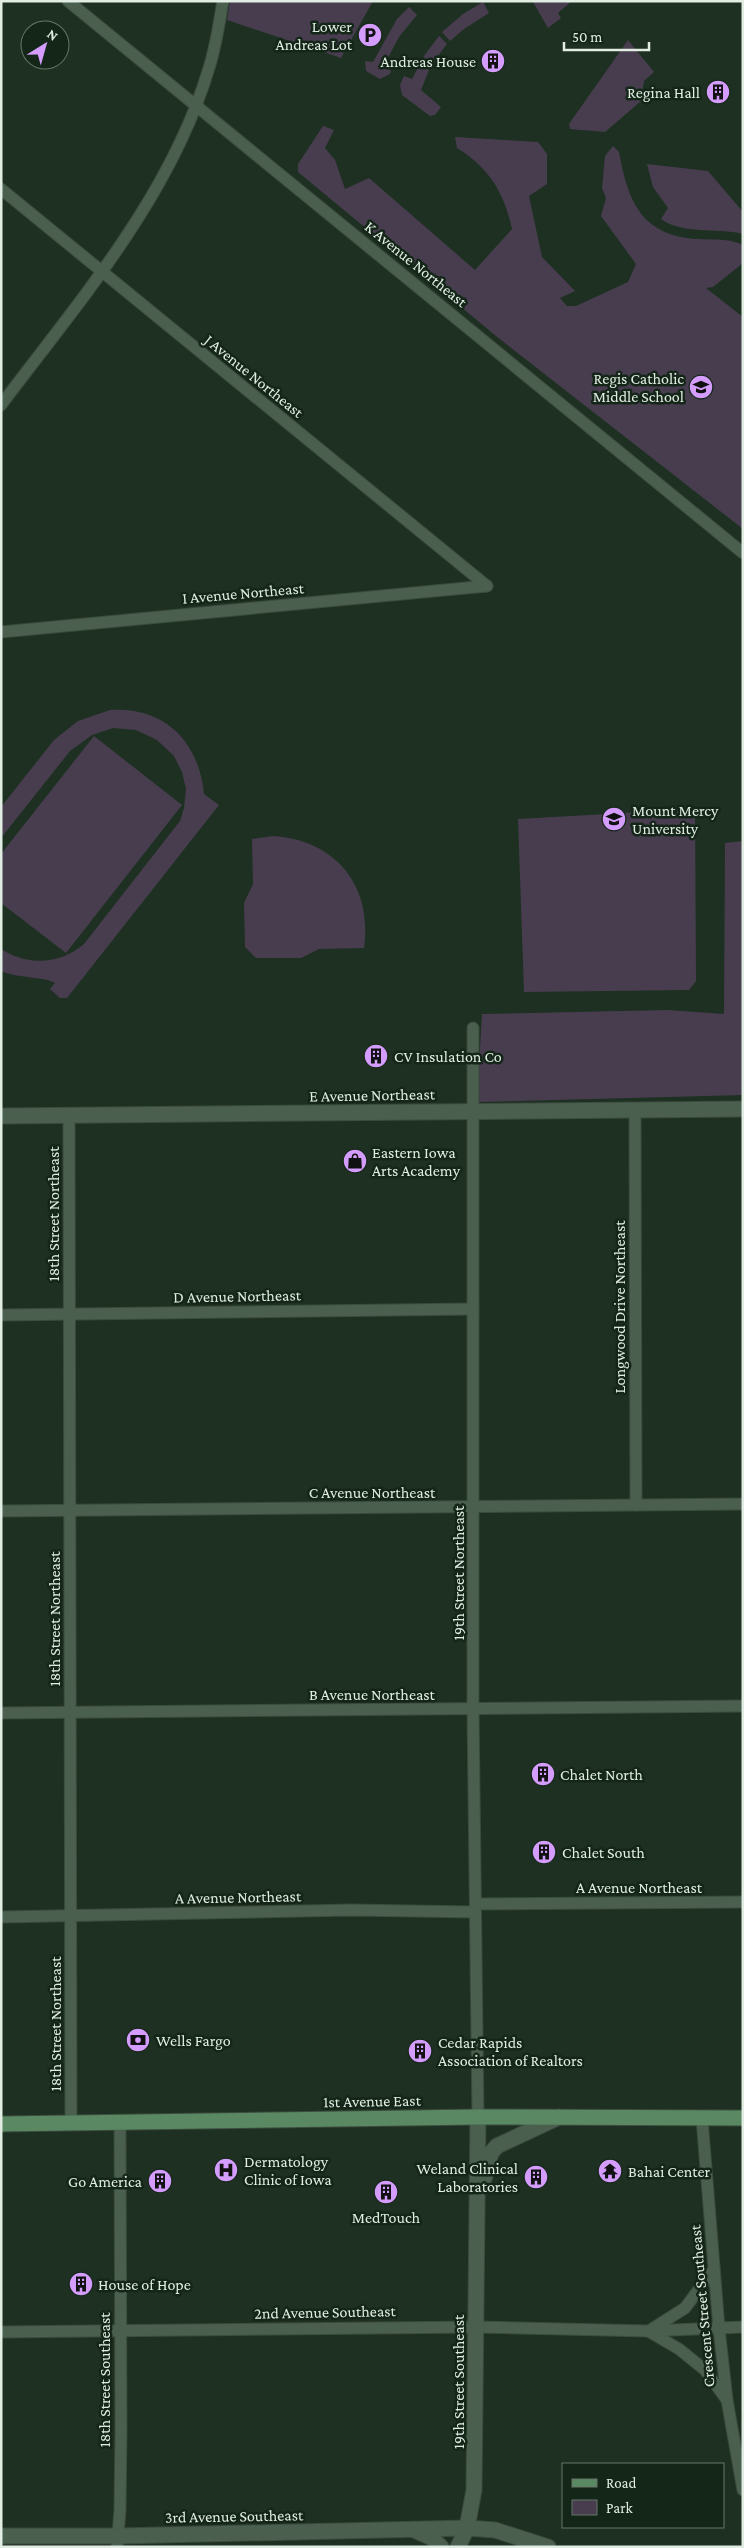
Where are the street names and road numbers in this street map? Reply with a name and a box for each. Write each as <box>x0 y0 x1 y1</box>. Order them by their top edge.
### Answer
street label: K Avenue Northeast <box>362 218 471 311</box>
street label: J Avenue Northeast <box>199 330 307 422</box>
street label: I Avenue Northeast <box>182 579 305 607</box>
street label: E Avenue Northeast <box>309 1085 436 1105</box>
street label: 18th Street Northeast <box>45 1146 62 1282</box>
street label: Longwood Drive Northeast <box>611 1220 629 1393</box>
street label: D Avenue Northeast <box>173 1286 302 1306</box>
street label: C Avenue Northeast <box>309 1484 436 1501</box>
street label: 19th Street Northeast <box>450 1505 467 1640</box>
street label: 18th Street Northeast <box>46 1551 63 1687</box>
street label: B Avenue Northeast <box>309 1686 436 1703</box>
street label: A Avenue Northeast <box>576 1879 703 1896</box>
street label: A Avenue Northeast <box>175 1887 302 1907</box>
street label: 18th Street Northeast <box>47 1956 64 2092</box>
street label: 1st Avenue East <box>323 2092 422 2110</box>
street label: Crescent Street Southeast <box>686 2223 718 2388</box>
street label: 2nd Avenue Southeast <box>254 2302 397 2322</box>
street label: 18th Street Southeast <box>96 2312 113 2448</box>
street label: 19th Street Southeast <box>450 2314 467 2449</box>
street label: 3rd Avenue Southeast <box>165 2506 304 2526</box>

